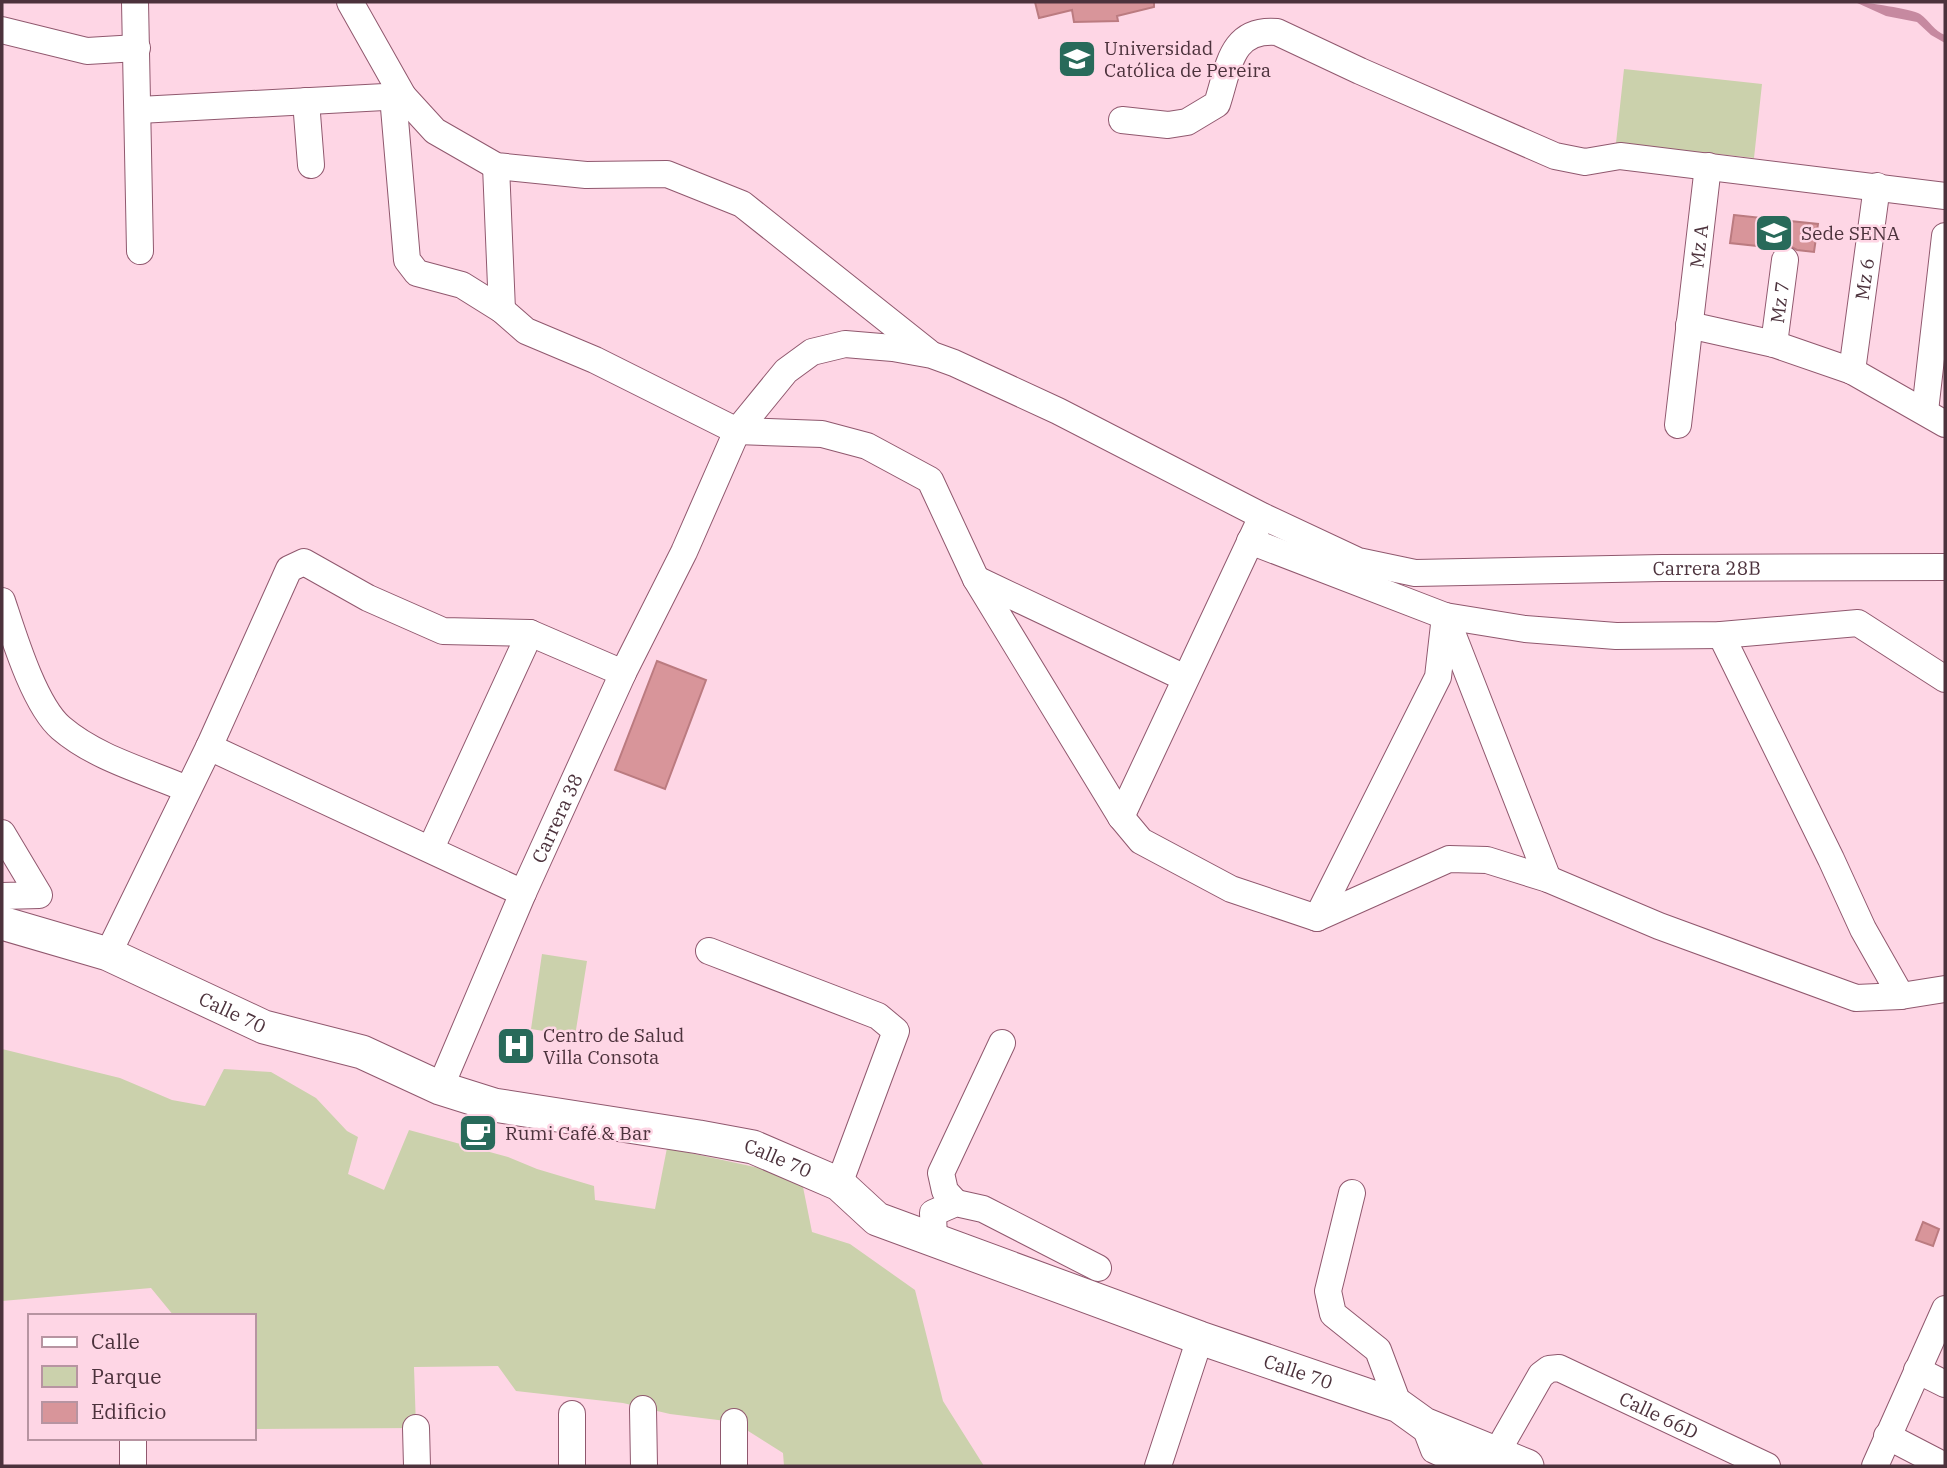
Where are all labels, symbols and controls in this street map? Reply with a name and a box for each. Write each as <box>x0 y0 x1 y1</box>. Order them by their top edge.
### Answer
place label: Universidad Católica de Pereira <box>1104 36 1271 82</box>
school or university icon: Universidad Católica de Pereira <box>1056 38 1098 80</box>
school or university icon: Sede SENA <box>1753 212 1795 254</box>
place label: Sede SENA <box>1801 221 1900 245</box>
street label: Mz A <box>1684 223 1713 269</box>
street label: Mz 6 <box>1850 256 1879 301</box>
street label: Mz 7 <box>1765 280 1794 325</box>
street label: Carrera 28B <box>1652 556 1761 580</box>
street label: Carrera 38 <box>526 770 588 867</box>
street label: Calle 70 <box>195 986 270 1038</box>
place label: Centro de Salud Villa Consota <box>543 1023 684 1069</box>
hospital icon: Centro de Salud Villa Consota <box>495 1025 537 1067</box>
cafe icon: Rumi Café & Bar <box>457 1112 499 1154</box>
place label: Rumi Café & Bar <box>505 1121 651 1145</box>
street label: Calle 70 <box>743 1134 816 1183</box>
legend <box>28 1314 256 1440</box>
text: Calle <box>91 1327 140 1355</box>
street label: Calle 70 <box>1261 1349 1336 1394</box>
text: Parque <box>91 1362 161 1390</box>
street label: Calle 66D <box>1615 1386 1702 1444</box>
text: Edificio <box>91 1397 166 1425</box>

